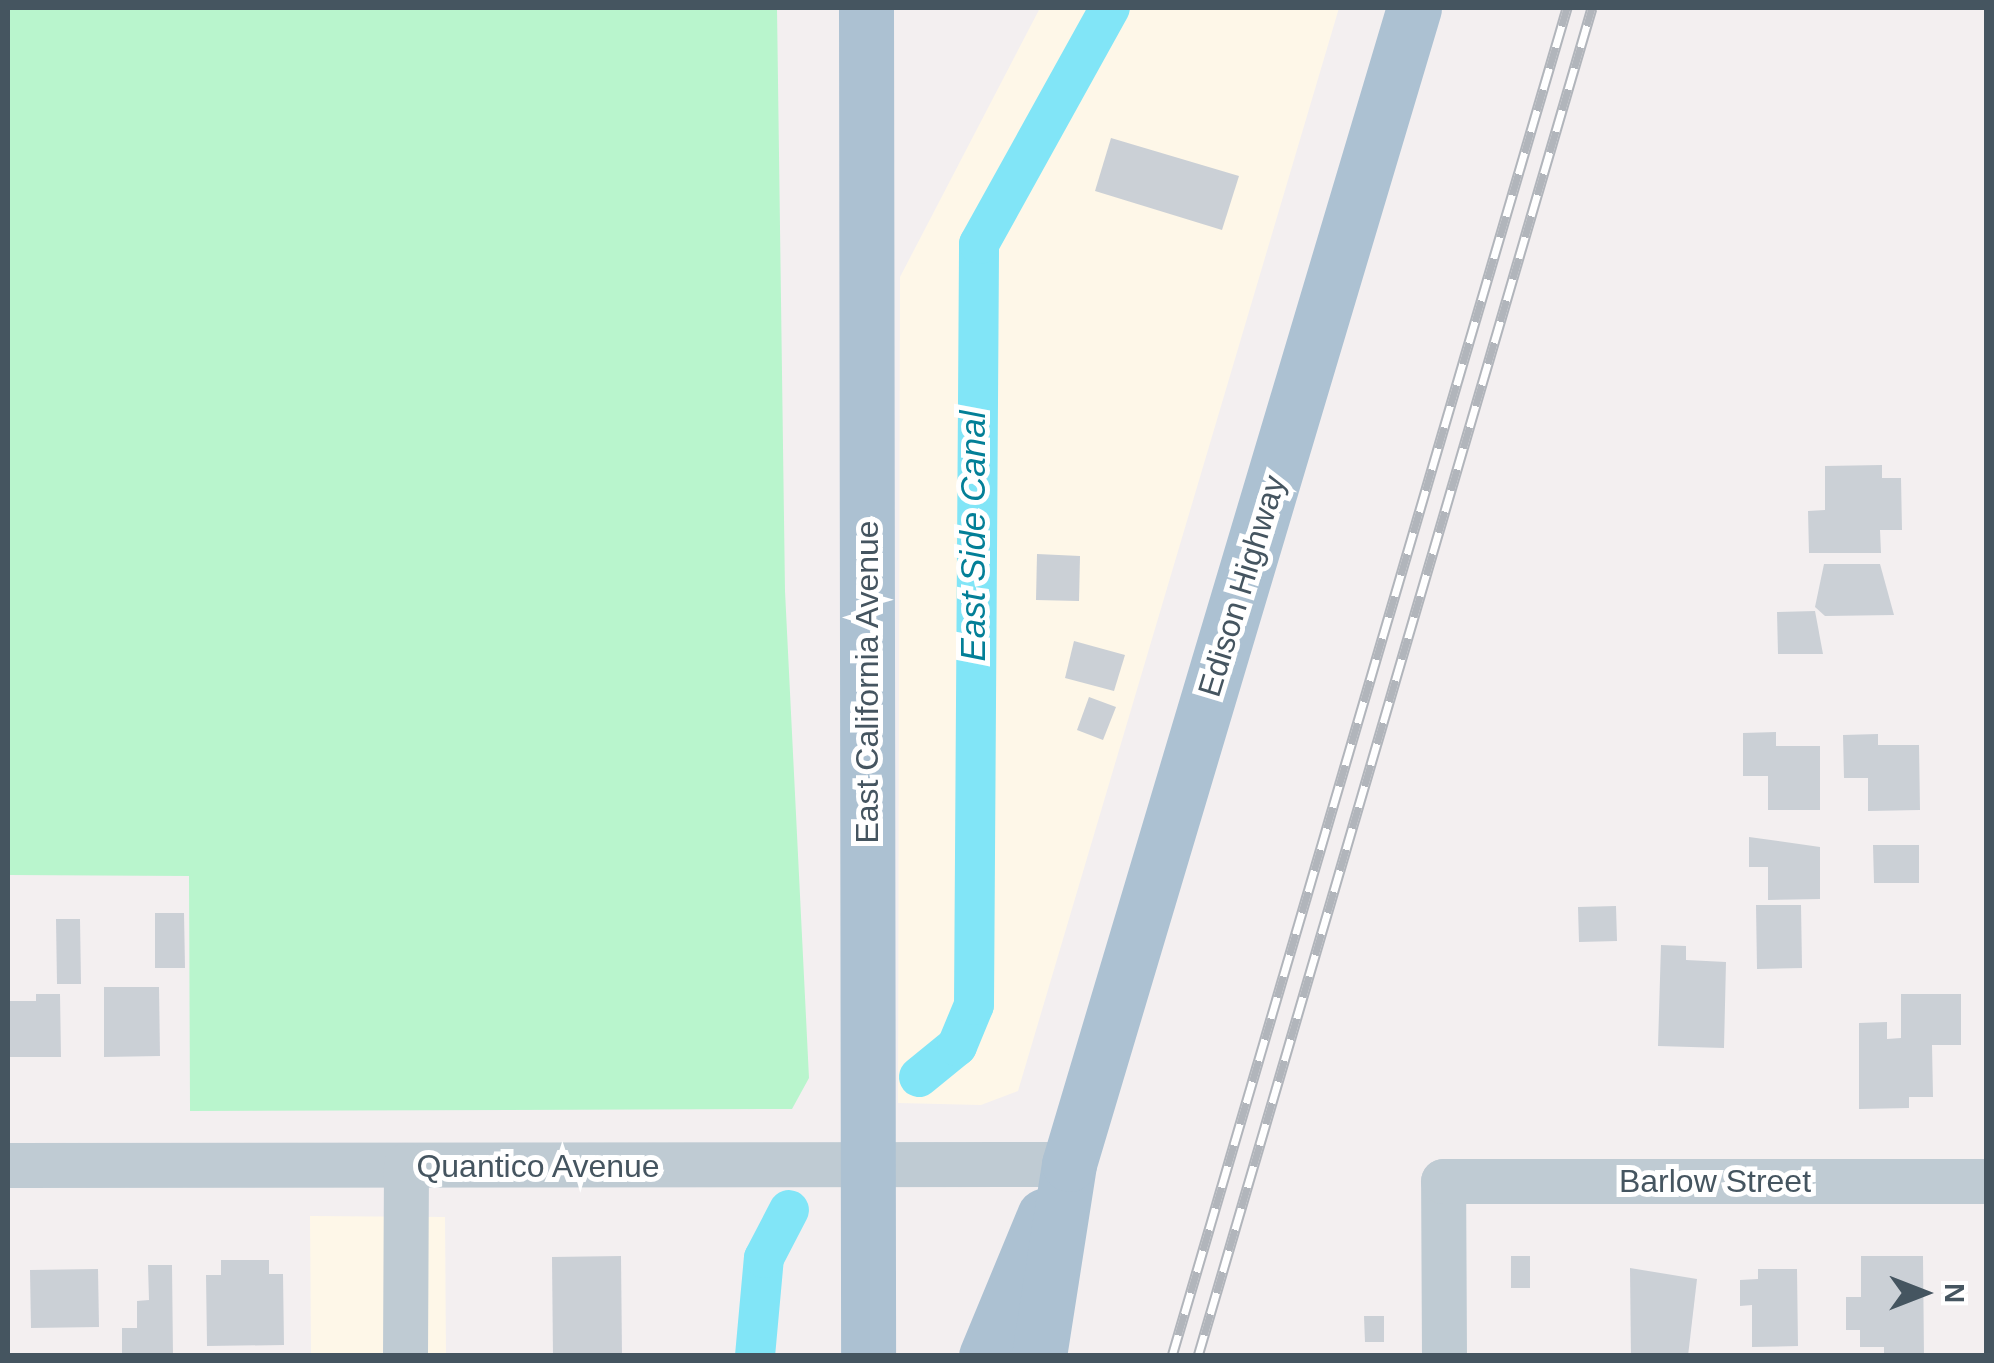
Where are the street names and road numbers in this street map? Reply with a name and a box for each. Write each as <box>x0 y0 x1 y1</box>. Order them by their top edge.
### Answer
street label: Edison Highway <box>1190 471 1294 701</box>
street label: East California Avenue <box>848 520 886 844</box>
street label: Quantico Avenue <box>416 1147 660 1185</box>
street label: Barlow Street <box>1619 1162 1811 1200</box>

